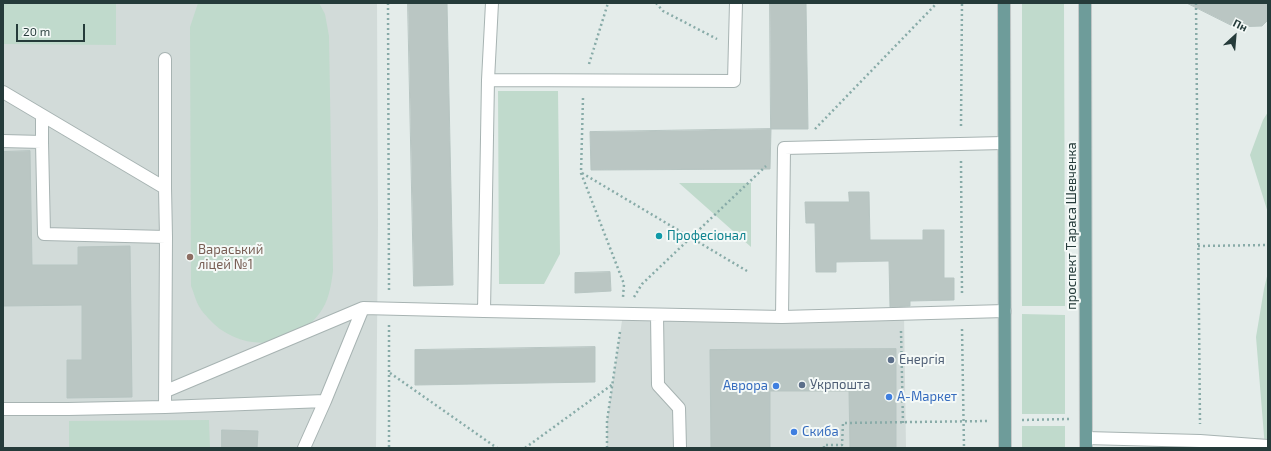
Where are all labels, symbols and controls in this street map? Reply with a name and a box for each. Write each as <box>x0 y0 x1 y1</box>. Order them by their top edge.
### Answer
scale bar <box>18 16 87 42</box>
north arrow <box>1215 16 1255 56</box>
text: Пн <box>1231 16 1250 34</box>
text: 20 m <box>23 24 50 38</box>
street label: проспект Тараса Шевченка <box>1064 142 1080 310</box>
place label: Професіонал <box>667 228 746 244</box>
marker: Професіонал <box>654 231 664 241</box>
place label: Вараський ліцей №1 <box>198 242 263 273</box>
marker: Вараський ліцей №1 <box>185 252 195 262</box>
place label: Енергія <box>899 352 945 368</box>
marker: Енергія <box>886 355 896 365</box>
place label: Укрпошта <box>810 377 870 393</box>
place label: Аврора <box>723 378 768 394</box>
marker: Укрпошта <box>797 380 807 390</box>
marker: Аврора <box>771 381 781 391</box>
place label: А-Маркет <box>897 389 957 405</box>
marker: А-Маркет <box>884 392 894 402</box>
place label: Скиба <box>802 424 839 440</box>
marker: Скиба <box>789 427 799 437</box>

